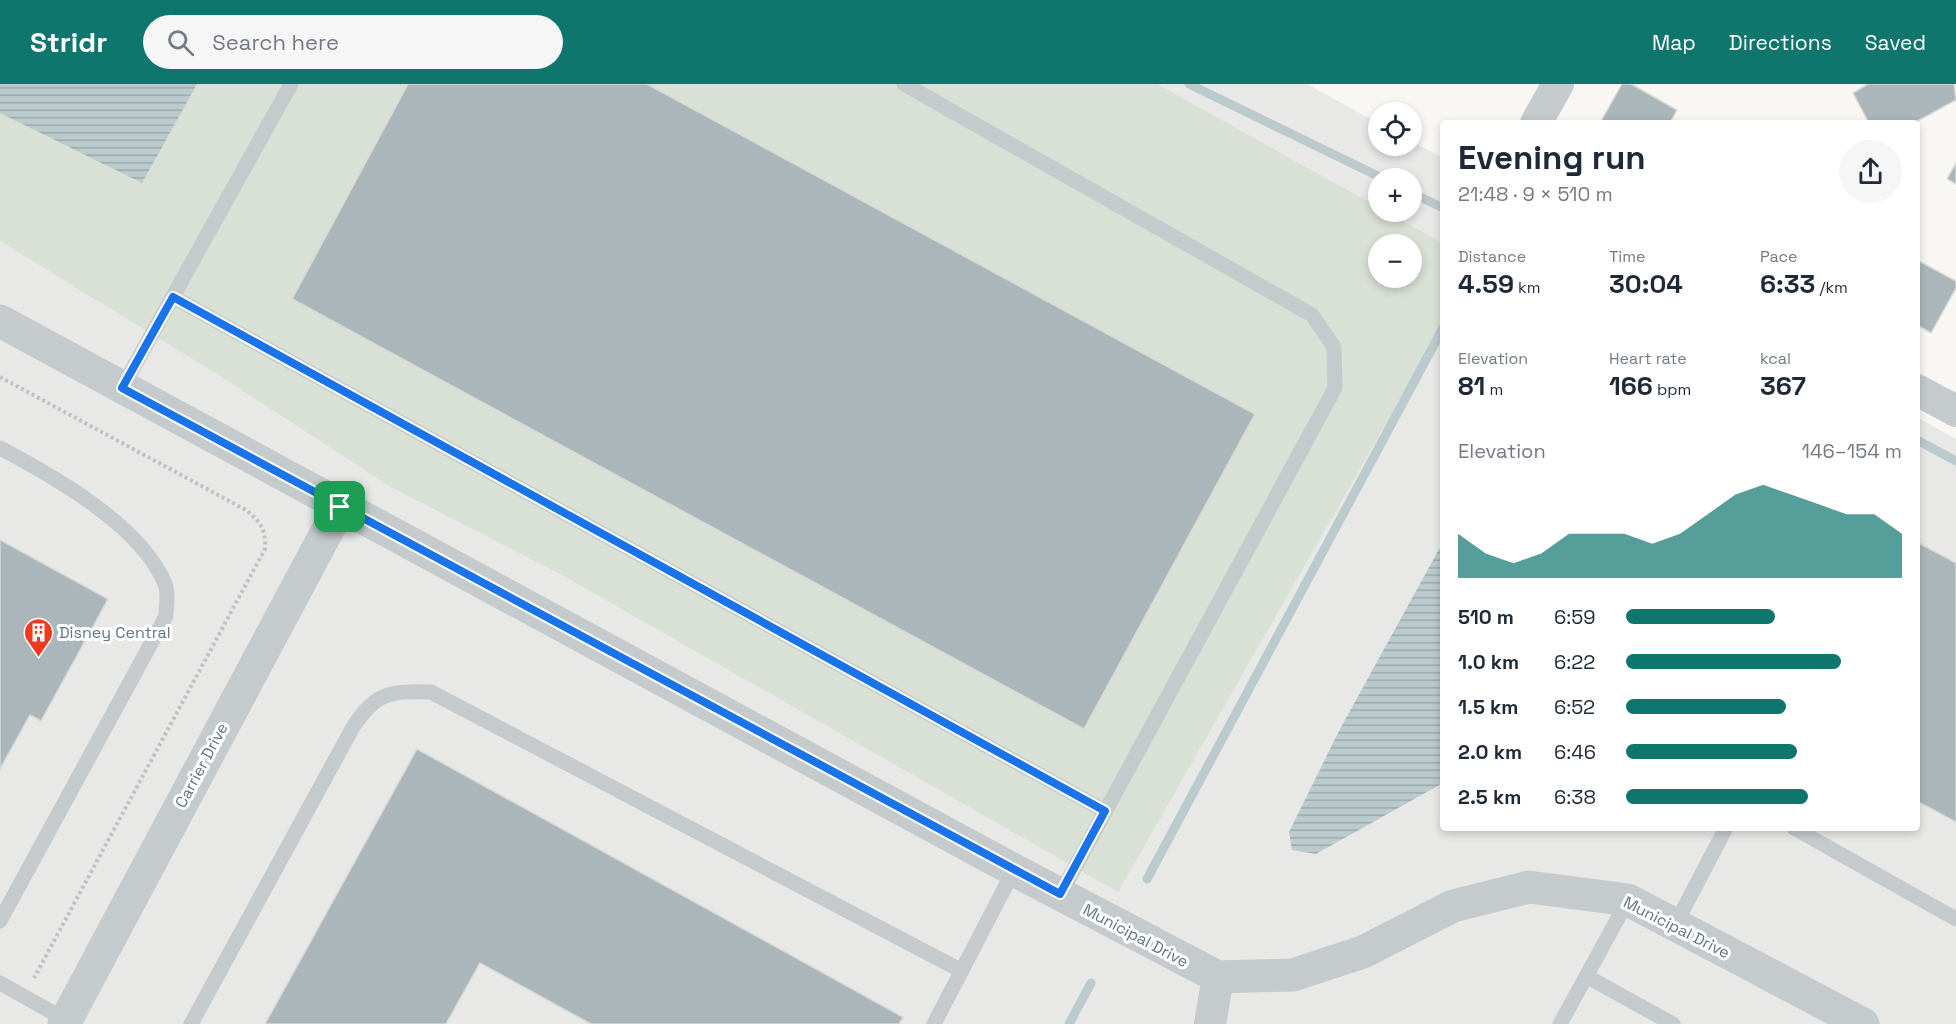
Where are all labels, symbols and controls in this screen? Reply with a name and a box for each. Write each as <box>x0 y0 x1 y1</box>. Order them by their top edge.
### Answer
search box <box>143 15 563 69</box>
text: Stridr <box>30 24 107 60</box>
icon: search <box>164 26 197 59</box>
text: Search here <box>212 28 339 56</box>
text: Map <box>1652 29 1696 56</box>
text: Directions <box>1729 29 1832 56</box>
text: Saved <box>1865 29 1926 56</box>
map controls <box>1368 102 1422 288</box>
button: locate <box>1368 102 1422 156</box>
text: Evening run <box>1458 137 1646 179</box>
button: share <box>1839 140 1902 203</box>
button: + <box>1368 168 1422 222</box>
text: 21:48 · 9 × 510 m <box>1458 181 1613 207</box>
button: − <box>1368 234 1422 288</box>
text: Distance <box>1458 246 1526 267</box>
text: Time <box>1609 246 1645 267</box>
text: Pace <box>1760 246 1797 267</box>
text: 4.59 <box>1458 267 1514 301</box>
text: 30:04 <box>1609 267 1683 301</box>
text: 6:33 <box>1760 267 1815 301</box>
text: km <box>1514 277 1540 298</box>
text: /km <box>1815 277 1848 298</box>
text: Elevation <box>1458 348 1528 369</box>
text: Heart rate <box>1609 348 1687 369</box>
text: kcal <box>1760 348 1791 369</box>
text: 81 <box>1458 369 1485 403</box>
text: 166 <box>1609 369 1653 403</box>
text: 367 <box>1760 369 1806 403</box>
text: m <box>1485 379 1503 400</box>
text: bpm <box>1653 379 1691 400</box>
text: Elevation <box>1458 438 1546 464</box>
text: 146–154 m <box>1802 438 1902 464</box>
pin <box>314 481 365 532</box>
icon: arrive <box>323 490 356 523</box>
text: 510 m <box>1458 604 1514 630</box>
text: 6:59 <box>1554 604 1596 630</box>
building icon: Disney Central <box>22 616 54 658</box>
place label: Disney Central <box>59 622 171 643</box>
text: 1.0 km <box>1458 649 1519 675</box>
text: 6:22 <box>1554 649 1595 675</box>
text: 1.5 km <box>1458 694 1518 720</box>
text: 6:52 <box>1554 694 1595 720</box>
street label: Carrier Drive <box>170 719 233 811</box>
text: 2.0 km <box>1458 739 1522 765</box>
text: 6:46 <box>1554 739 1596 765</box>
text: 2.5 km <box>1458 784 1521 810</box>
text: 6:38 <box>1554 784 1596 810</box>
street label: Municipal Drive <box>1620 892 1734 963</box>
street label: Municipal Drive <box>1079 899 1192 972</box>

